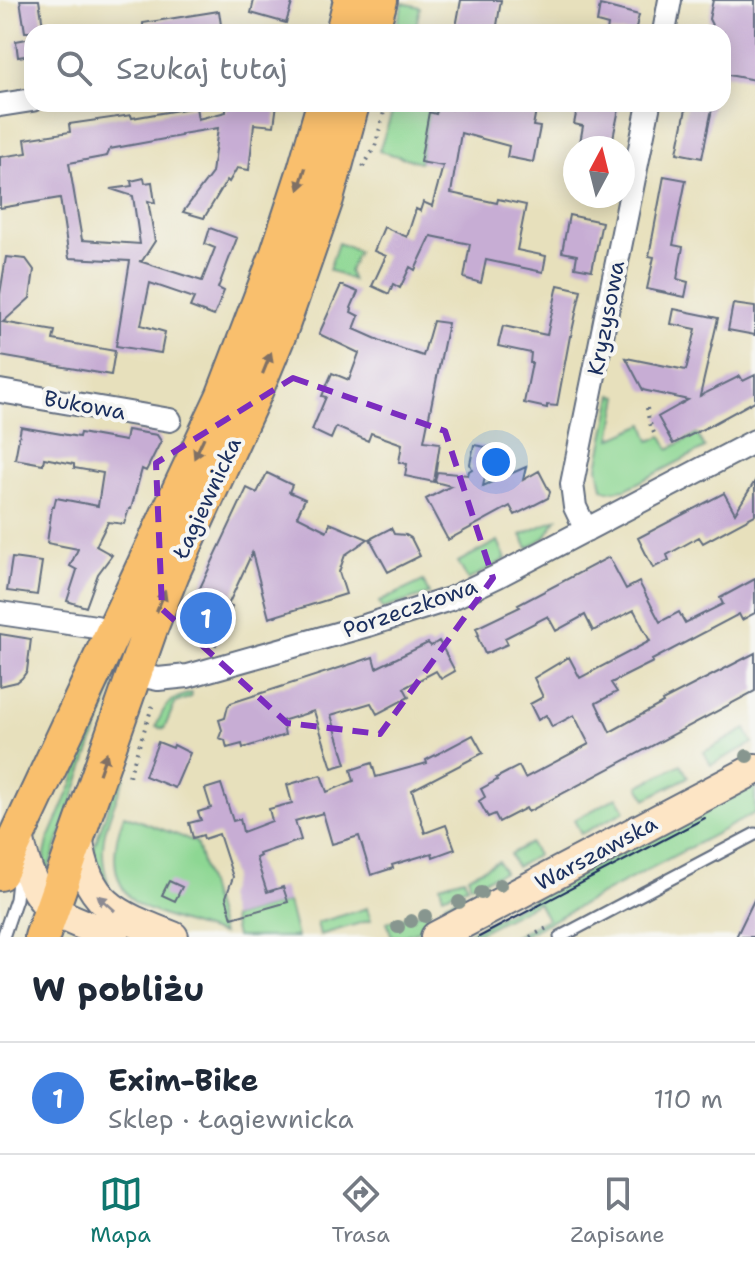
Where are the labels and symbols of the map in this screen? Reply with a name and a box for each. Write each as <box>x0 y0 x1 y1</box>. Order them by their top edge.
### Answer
north arrow <box>563 136 635 208</box>
one-way arrow <box>295 167 308 191</box>
street label: Kryzysowa <box>581 258 631 378</box>
one-way arrow <box>261 351 274 375</box>
street label: Bukowa <box>42 384 128 426</box>
street label: Łagiewnicka <box>166 432 248 564</box>
one-way arrow <box>192 436 206 459</box>
your location <box>476 442 516 482</box>
street label: Porzeczkowa <box>339 571 481 645</box>
pin: 1 <box>180 588 232 648</box>
one-way arrow <box>155 589 168 613</box>
one-way arrow <box>97 751 109 775</box>
street label: Warszawska <box>530 809 662 897</box>
one-way arrow <box>96 894 116 912</box>

